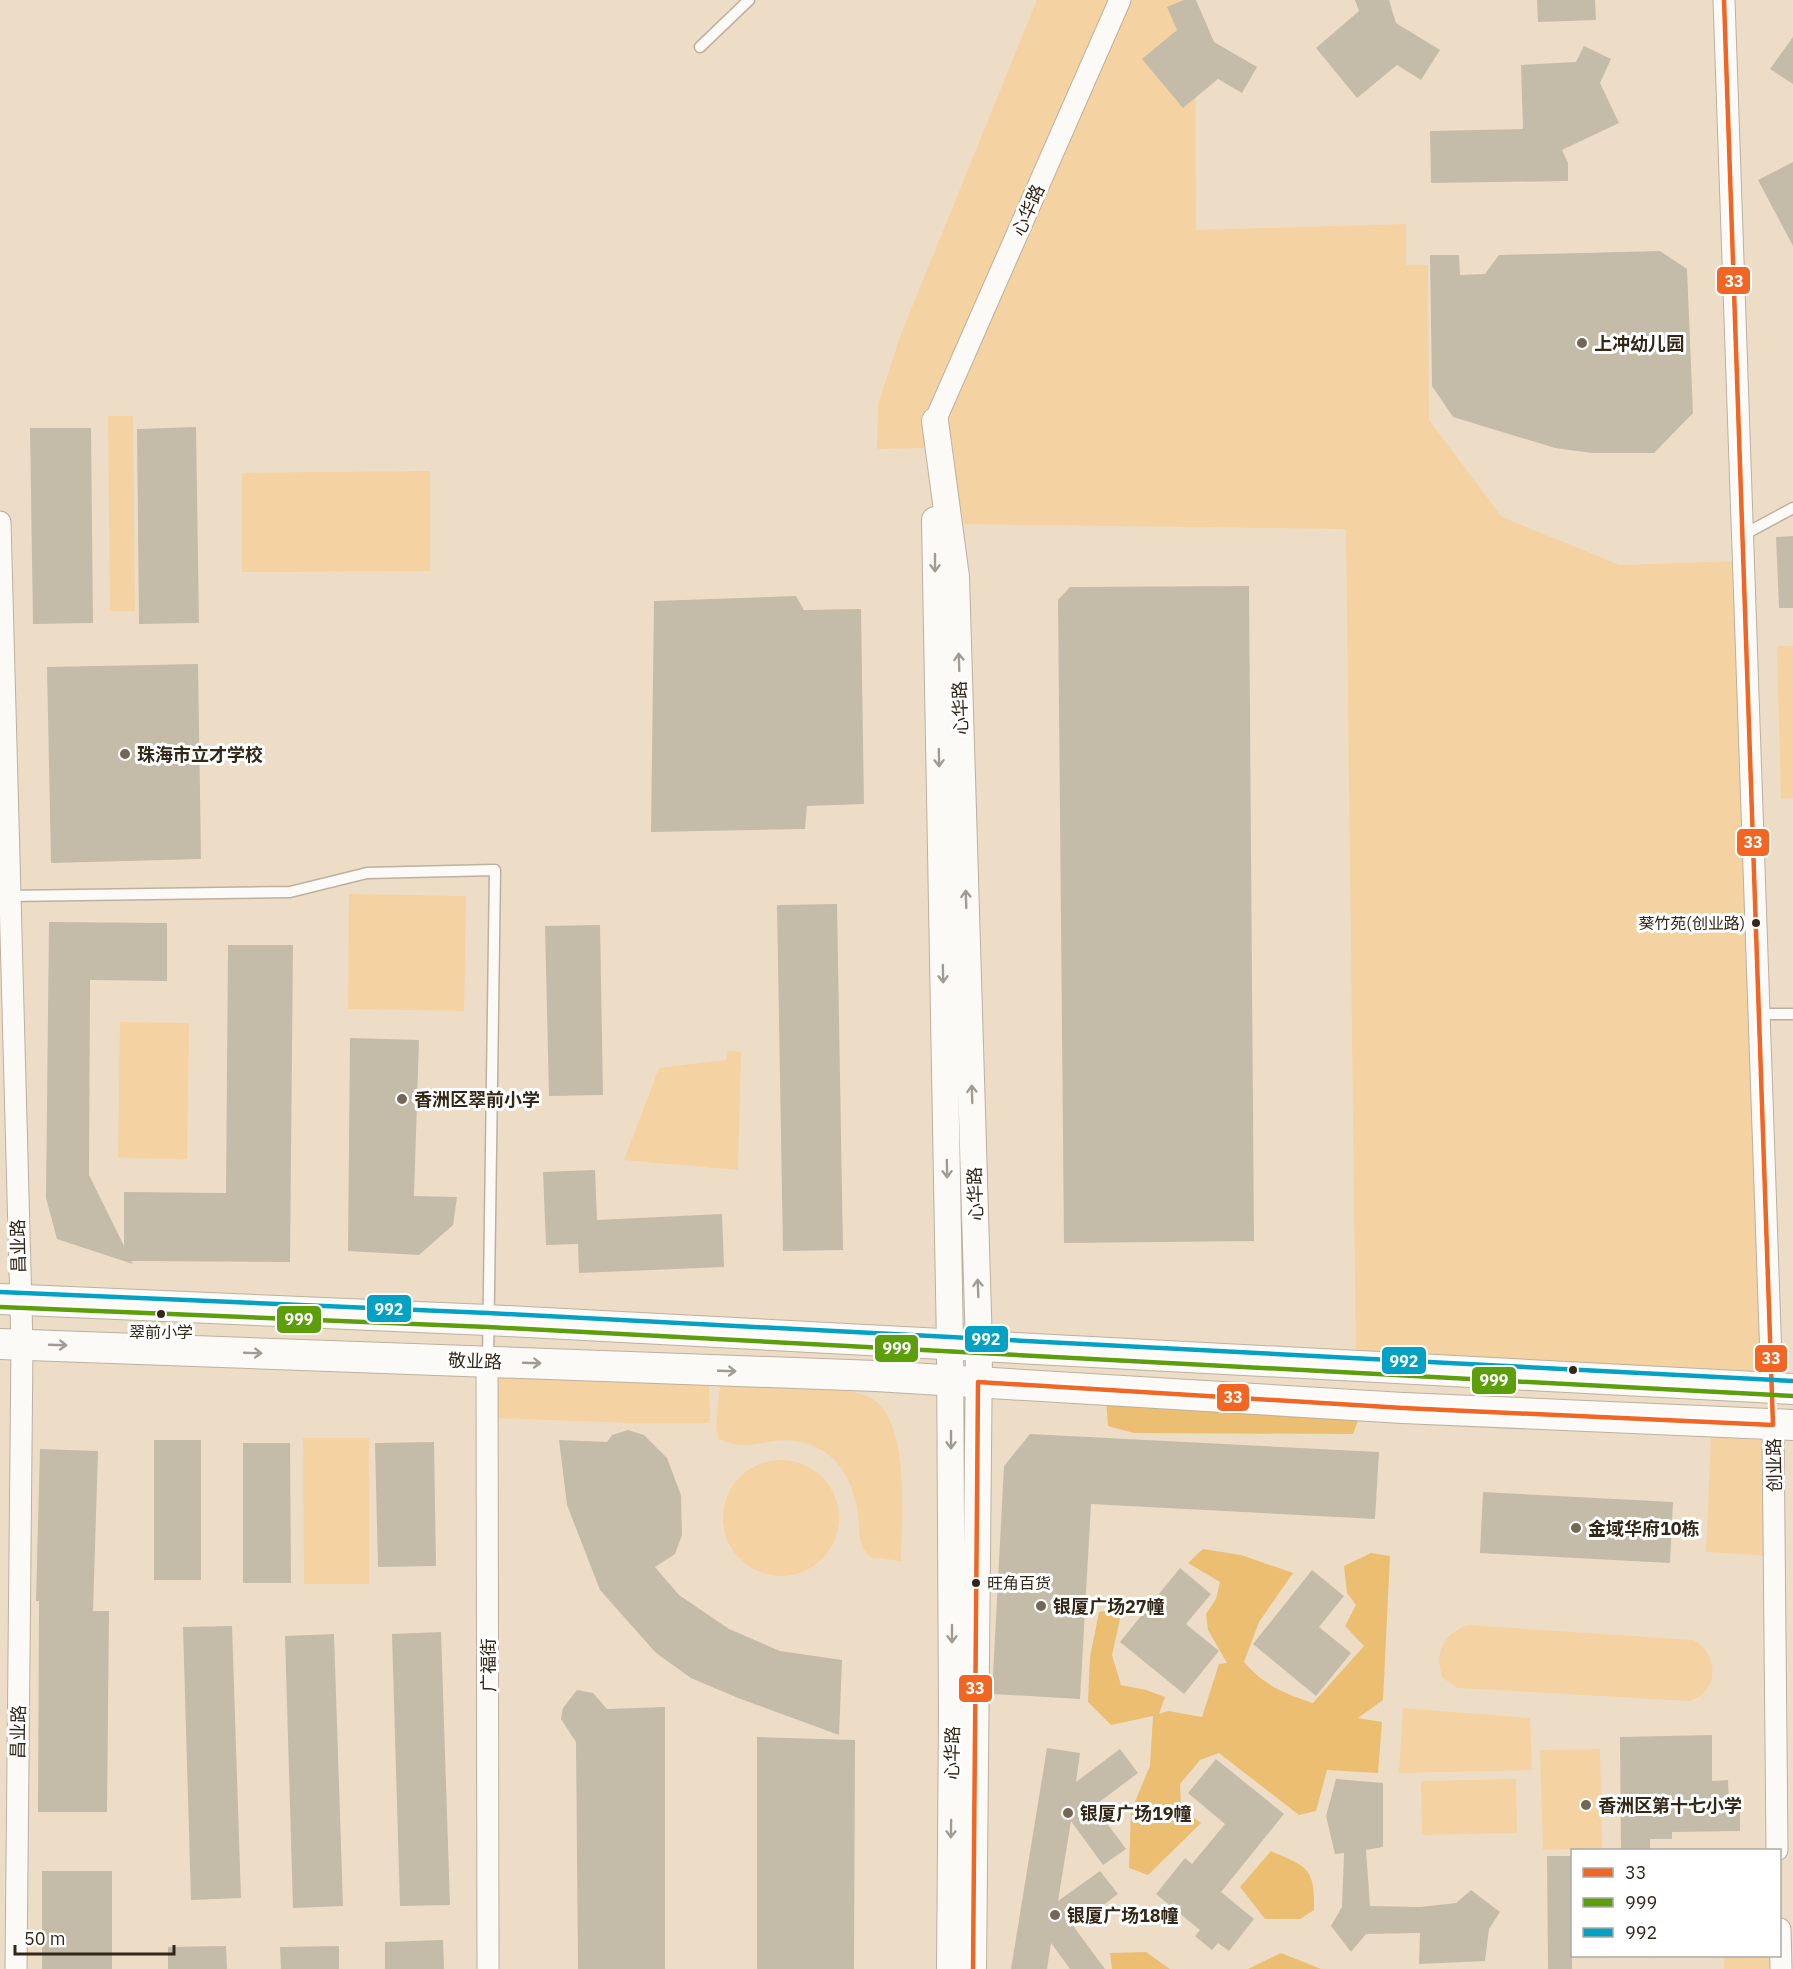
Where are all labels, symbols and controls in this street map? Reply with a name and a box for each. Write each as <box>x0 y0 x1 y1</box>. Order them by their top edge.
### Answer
street label: 心华路 <box>1007 181 1049 239</box>
line badge: 33 <box>1716 266 1751 295</box>
text: 33 <box>1724 271 1744 291</box>
place label: 上冲幼儿园 <box>1594 332 1684 355</box>
marker: 上冲幼儿园 <box>1575 336 1589 350</box>
one-way arrow <box>929 553 941 573</box>
one-way arrow <box>953 652 964 672</box>
street label: 心华路 <box>948 681 972 735</box>
place label: 珠海市立才学校 <box>137 743 263 766</box>
marker: 珠海市立才学校 <box>118 747 132 761</box>
one-way arrow <box>933 748 944 768</box>
line badge: 33 <box>1736 828 1770 857</box>
text: 33 <box>1743 832 1763 852</box>
one-way arrow <box>960 889 971 909</box>
place label: 葵竹苑(创业路) <box>1638 913 1745 933</box>
marker: 葵竹苑(创业路) <box>1750 917 1762 929</box>
one-way arrow <box>937 964 949 984</box>
one-way arrow <box>966 1084 977 1104</box>
place label: 香洲区翠前小学 <box>414 1088 540 1111</box>
marker: 香洲区翠前小学 <box>395 1092 409 1106</box>
one-way arrow <box>941 1159 953 1179</box>
street label: 心华路 <box>963 1167 987 1221</box>
street label: 昌业路 <box>6 1219 30 1273</box>
one-way arrow <box>972 1279 983 1299</box>
line badge: 992 <box>366 1294 412 1323</box>
text: 992 <box>375 1299 403 1319</box>
line badge: 999 <box>276 1305 322 1334</box>
marker: 翠前小学 <box>155 1308 167 1320</box>
text: 999 <box>285 1309 313 1329</box>
place label: 翠前小学 <box>129 1322 193 1342</box>
line badge: 992 <box>964 1325 1009 1353</box>
text: 992 <box>972 1329 1000 1349</box>
line badge: 999 <box>874 1334 919 1363</box>
text: 999 <box>883 1338 911 1358</box>
one-way arrow <box>48 1339 68 1351</box>
line badge: 33 <box>1754 1344 1788 1373</box>
line badge: 992 <box>1381 1346 1427 1375</box>
one-way arrow <box>243 1347 263 1358</box>
text: 33 <box>1761 1348 1781 1368</box>
street label: 敬业路 <box>448 1349 502 1373</box>
text: 992 <box>1390 1351 1418 1371</box>
one-way arrow <box>522 1358 542 1369</box>
unlabelled marker <box>1567 1364 1579 1376</box>
one-way arrow <box>716 1365 736 1376</box>
line badge: 999 <box>1471 1366 1517 1395</box>
text: 999 <box>1480 1370 1508 1390</box>
line badge: 33 <box>1216 1383 1250 1412</box>
text: 33 <box>1223 1387 1243 1407</box>
one-way arrow <box>945 1429 956 1449</box>
street label: 创业路 <box>1762 1438 1786 1492</box>
place label: 金域华府10栋 <box>1588 1517 1700 1540</box>
marker: 金域华府10栋 <box>1569 1521 1583 1535</box>
place label: 旺角百货 <box>987 1573 1051 1593</box>
marker: 旺角百货 <box>970 1577 982 1589</box>
place label: 银厦广场27幢 <box>1053 1595 1165 1618</box>
marker: 银厦广场27幢 <box>1034 1599 1048 1613</box>
one-way arrow <box>946 1624 958 1644</box>
street label: 广福街 <box>477 1638 500 1692</box>
line badge: 33 <box>958 1674 993 1703</box>
text: 33 <box>965 1678 985 1698</box>
street label: 昌业路 <box>6 1705 30 1759</box>
street label: 心华路 <box>940 1726 964 1780</box>
place label: 香洲区第十七小学 <box>1598 1794 1742 1817</box>
marker: 香洲区第十七小学 <box>1579 1798 1593 1812</box>
place label: 银厦广场19幢 <box>1080 1802 1192 1825</box>
marker: 银厦广场19幢 <box>1061 1806 1075 1820</box>
one-way arrow <box>945 1819 957 1839</box>
legend <box>1571 1849 1781 1957</box>
text: 33 <box>1625 1861 1647 1884</box>
text: 999 <box>1625 1891 1657 1914</box>
place label: 银厦广场18幢 <box>1067 1904 1179 1927</box>
marker: 银厦广场18幢 <box>1048 1908 1062 1922</box>
scale bar <box>15 1918 174 1956</box>
text: 992 <box>1625 1921 1657 1944</box>
text: 50 m <box>24 1927 66 1950</box>

